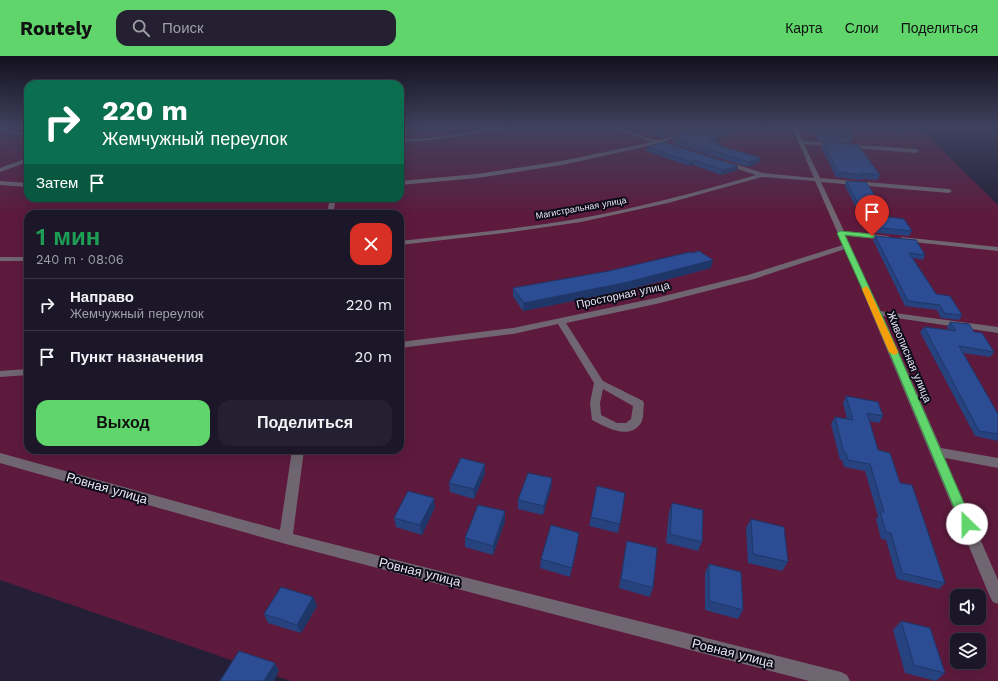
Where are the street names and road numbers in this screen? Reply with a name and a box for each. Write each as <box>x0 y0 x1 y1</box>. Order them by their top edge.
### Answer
street label: Магистральная улица <box>535 195 627 221</box>
street label: Просторная улица <box>575 279 672 311</box>
street label: Живописная улица <box>884 309 934 405</box>
street label: Ровная улица <box>65 469 150 507</box>
street label: Ровная улица <box>378 555 463 590</box>
street label: Ровная улица <box>691 636 776 671</box>

